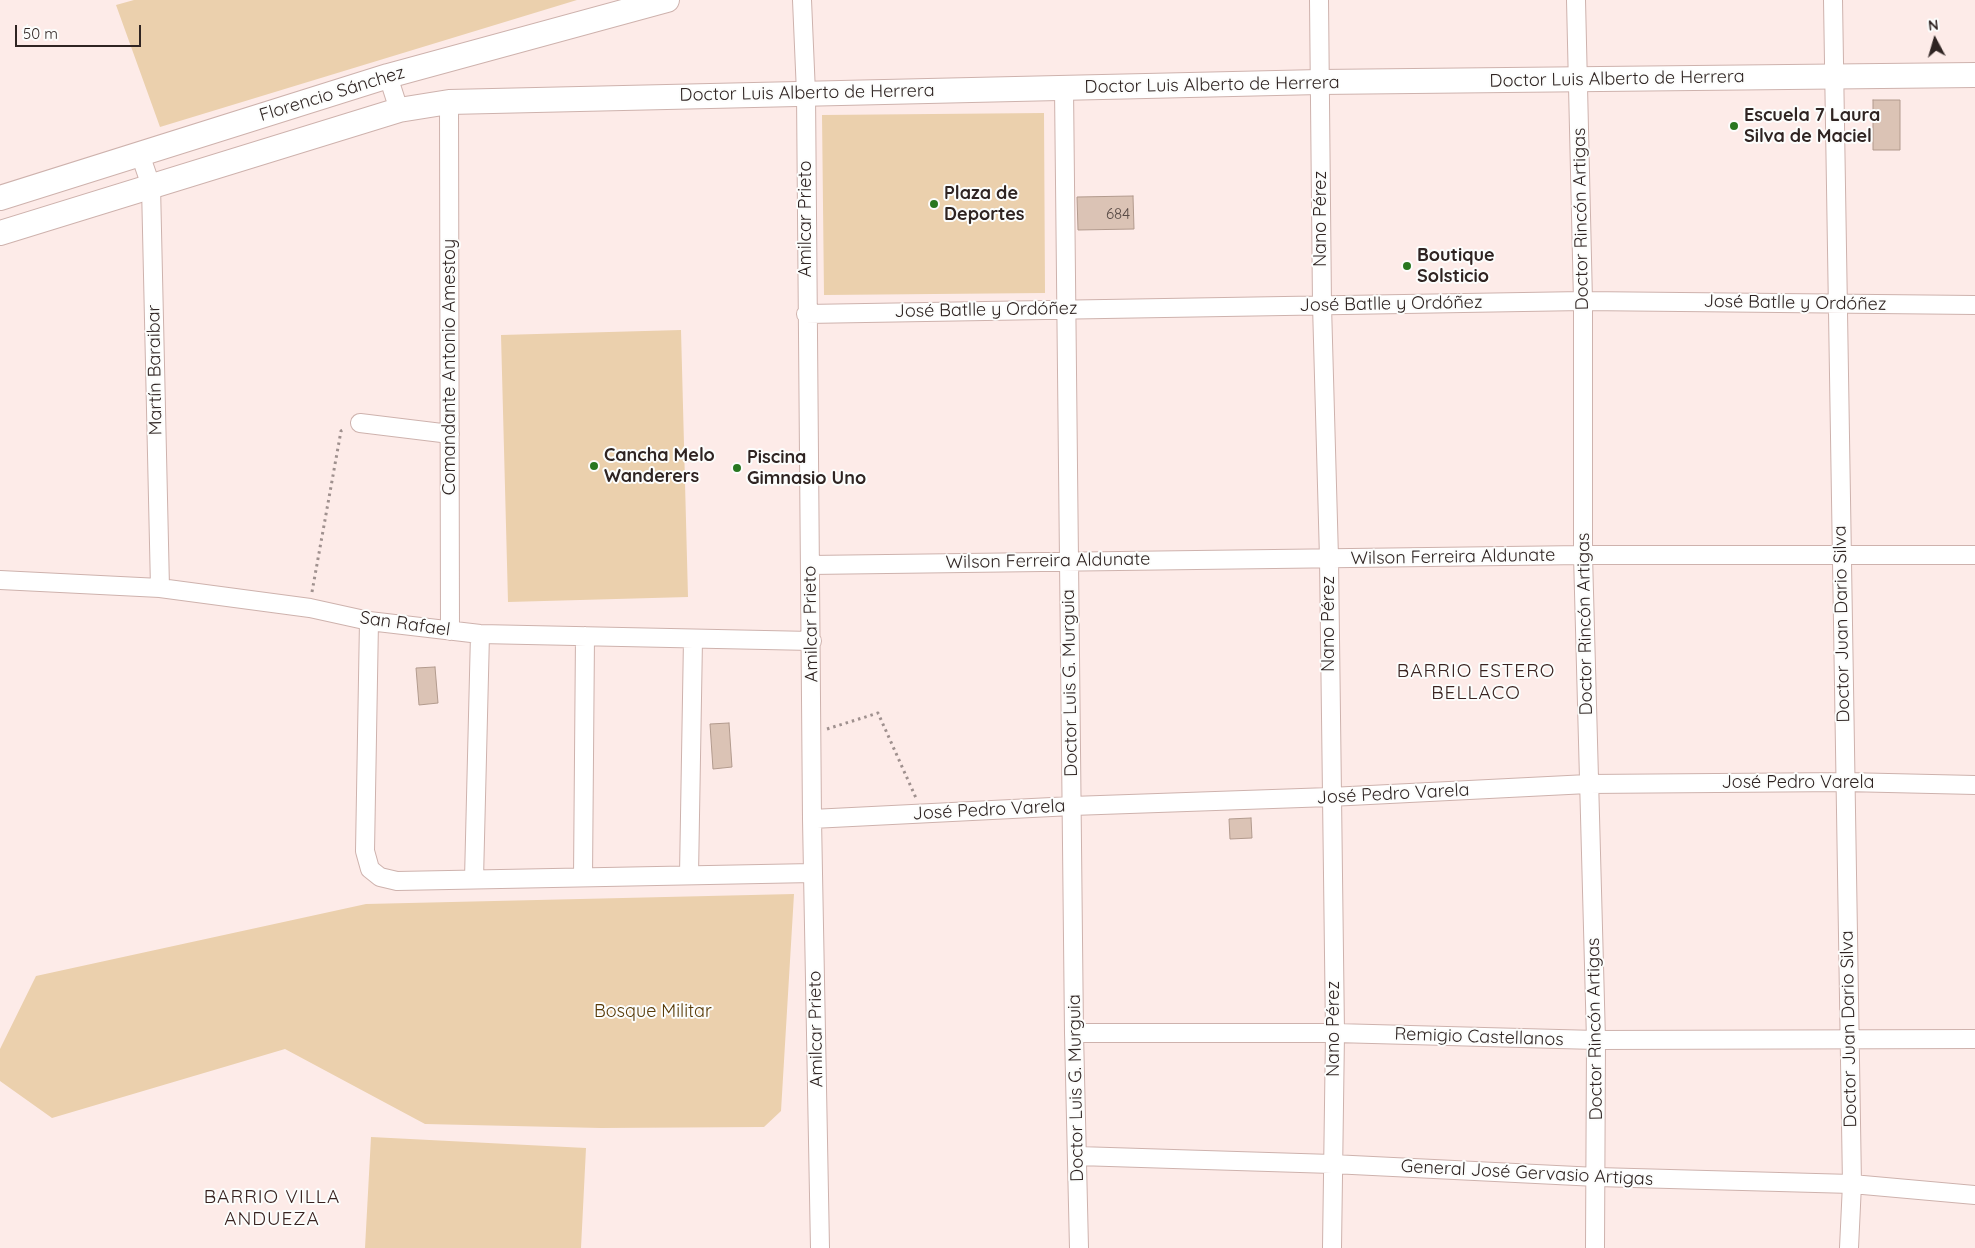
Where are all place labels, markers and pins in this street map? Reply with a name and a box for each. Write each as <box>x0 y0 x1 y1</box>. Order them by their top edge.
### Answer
place label: Escuela 7 Laura Silva de Maciel <box>1744 105 1880 148</box>
marker: Escuela 7 Laura Silva de Maciel <box>1728 120 1740 132</box>
place label: Plaza de Deportes <box>944 183 1025 225</box>
marker: Plaza de Deportes <box>928 198 940 210</box>
place label: Boutique Solsticio <box>1417 245 1495 288</box>
marker: Boutique Solsticio <box>1401 260 1413 272</box>
place label: Cancha Melo Wanderers <box>604 445 715 488</box>
place label: Piscina Gimnasio Uno <box>747 447 866 489</box>
marker: Cancha Melo Wanderers <box>588 460 600 472</box>
marker: Piscina Gimnasio Uno <box>731 462 743 474</box>

